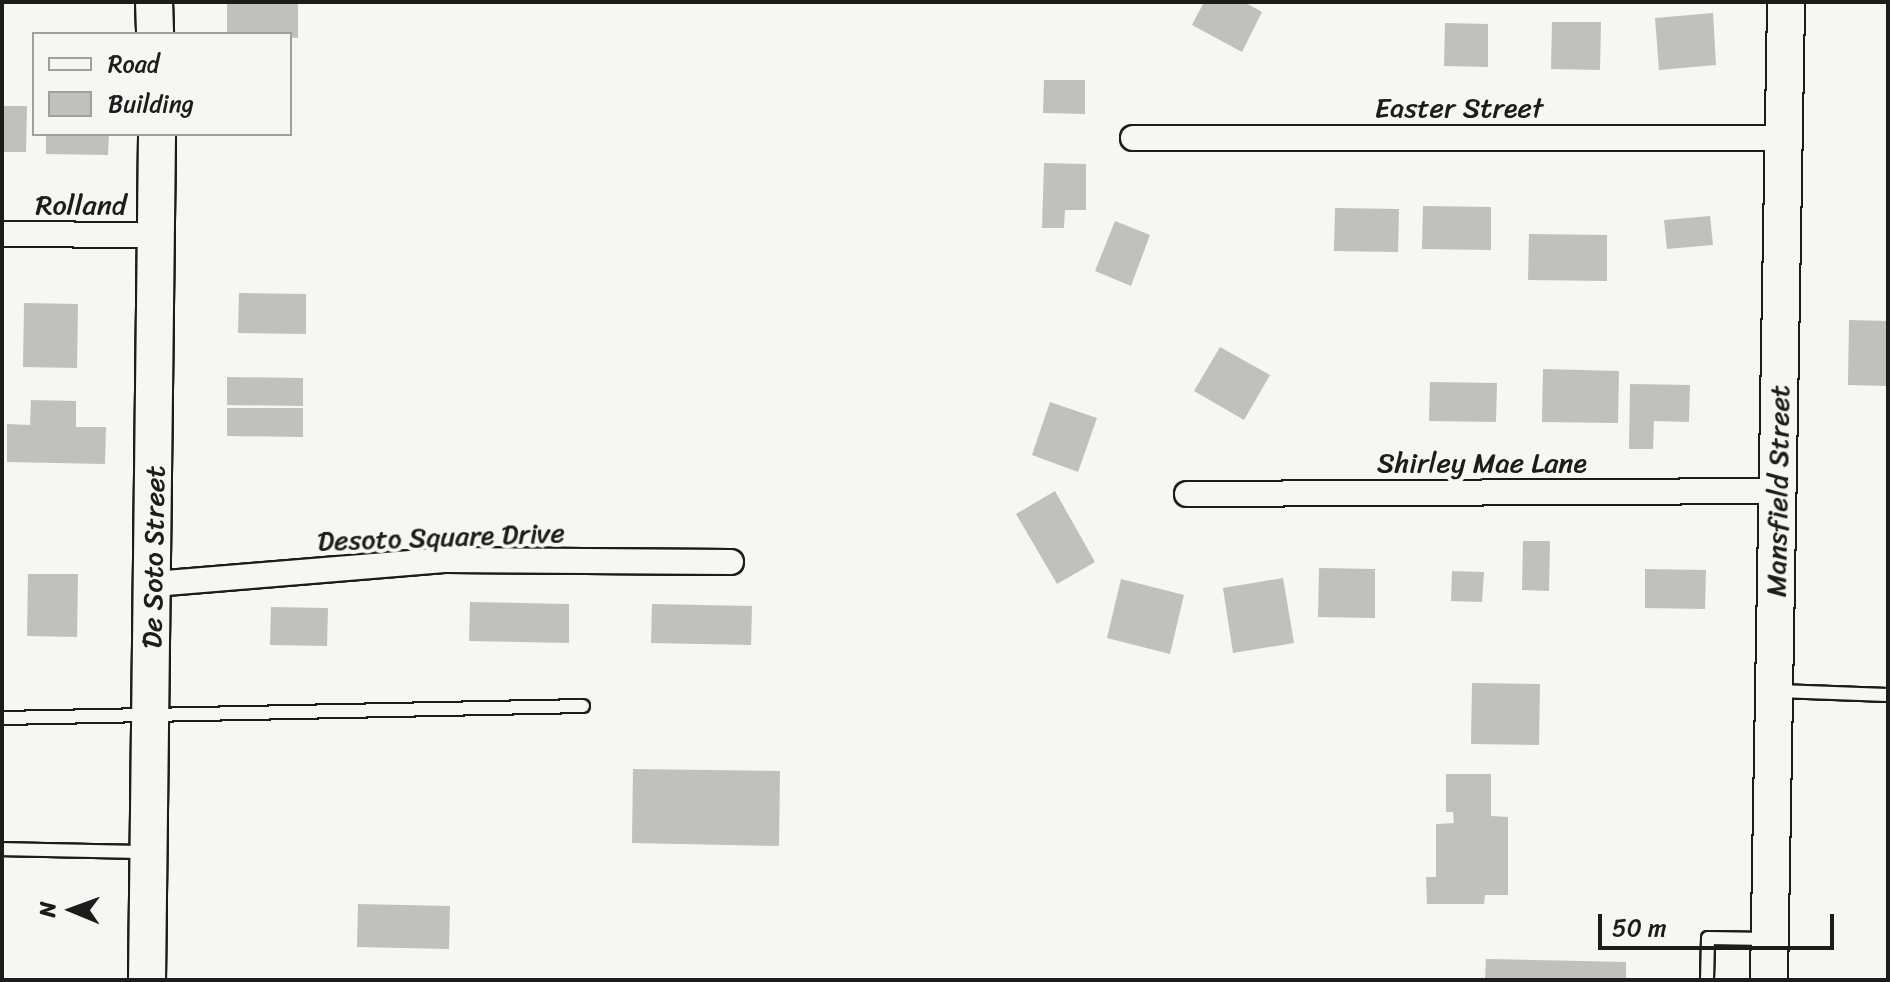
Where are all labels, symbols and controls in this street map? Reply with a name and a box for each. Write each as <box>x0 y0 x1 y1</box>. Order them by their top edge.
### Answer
legend <box>32 32 292 136</box>
text: Road <box>108 43 159 85</box>
text: Building <box>108 83 194 125</box>
street label: Easter Street <box>1374 91 1544 125</box>
street label: Rolland <box>35 188 127 222</box>
street label: Mansfield Street <box>1759 385 1797 597</box>
street label: Shirley Mae Lane <box>1377 446 1587 480</box>
street label: De Soto Street <box>136 464 172 650</box>
street label: Desoto Square Drive <box>317 516 565 558</box>
north arrow <box>32 870 112 950</box>
scale bar <box>1602 898 1838 948</box>
text: N <box>28 902 67 918</box>
text: 50 m <box>1612 907 1667 949</box>

